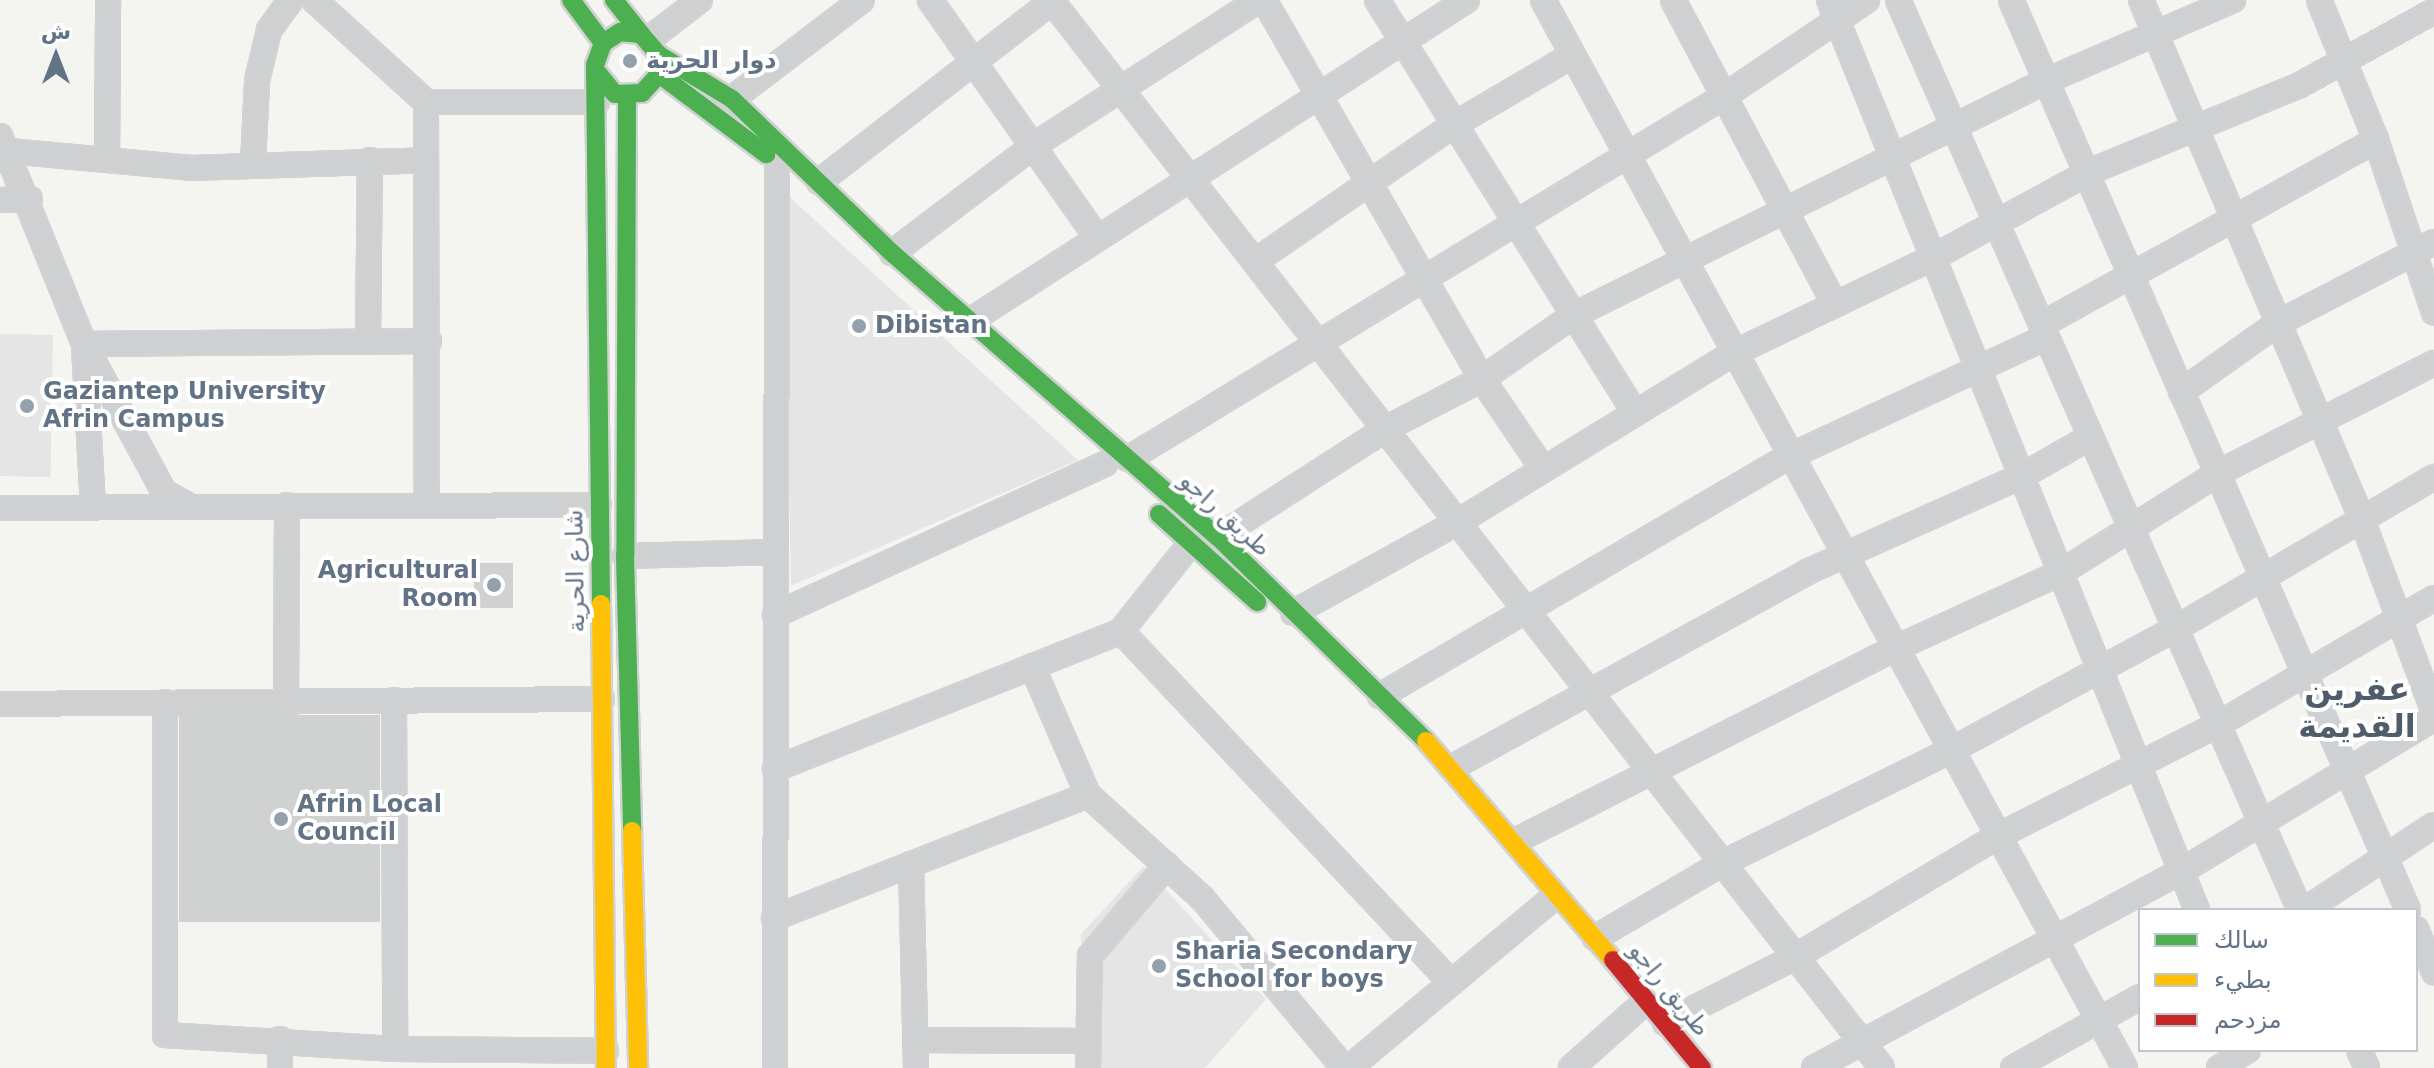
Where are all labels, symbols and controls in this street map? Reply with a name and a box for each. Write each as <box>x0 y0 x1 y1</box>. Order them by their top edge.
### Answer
north arrow <box>16 16 96 96</box>
text: ش <box>41 19 71 44</box>
place label: دوار الحرية <box>646 47 777 75</box>
marker: دوار الحرية <box>621 52 639 70</box>
place label: Dibistan <box>875 312 988 340</box>
marker: Dibistan <box>850 317 868 335</box>
place label: Gaziantep University Afrin Campus <box>43 378 326 434</box>
marker: Gaziantep University Afrin Campus <box>18 397 36 415</box>
street label: طريق راجو <box>1174 467 1276 563</box>
street label: شارع الحرية <box>561 509 591 633</box>
place label: Agricultural Room <box>318 557 478 613</box>
marker: Agricultural Room <box>485 576 503 594</box>
district label: عفرين القديمة <box>2298 671 2416 746</box>
place label: Afrin Local Council <box>297 791 442 847</box>
marker: Afrin Local Council <box>272 810 290 828</box>
legend <box>2138 908 2418 1052</box>
text: سالك <box>2214 926 2269 954</box>
street label: طريق راجو <box>1623 937 1715 1043</box>
place label: Sharia Secondary School for boys <box>1175 938 1412 994</box>
marker: Sharia Secondary School for boys <box>1150 957 1168 975</box>
text: بطيء <box>2214 966 2272 994</box>
text: مزدحم <box>2214 1006 2282 1034</box>

